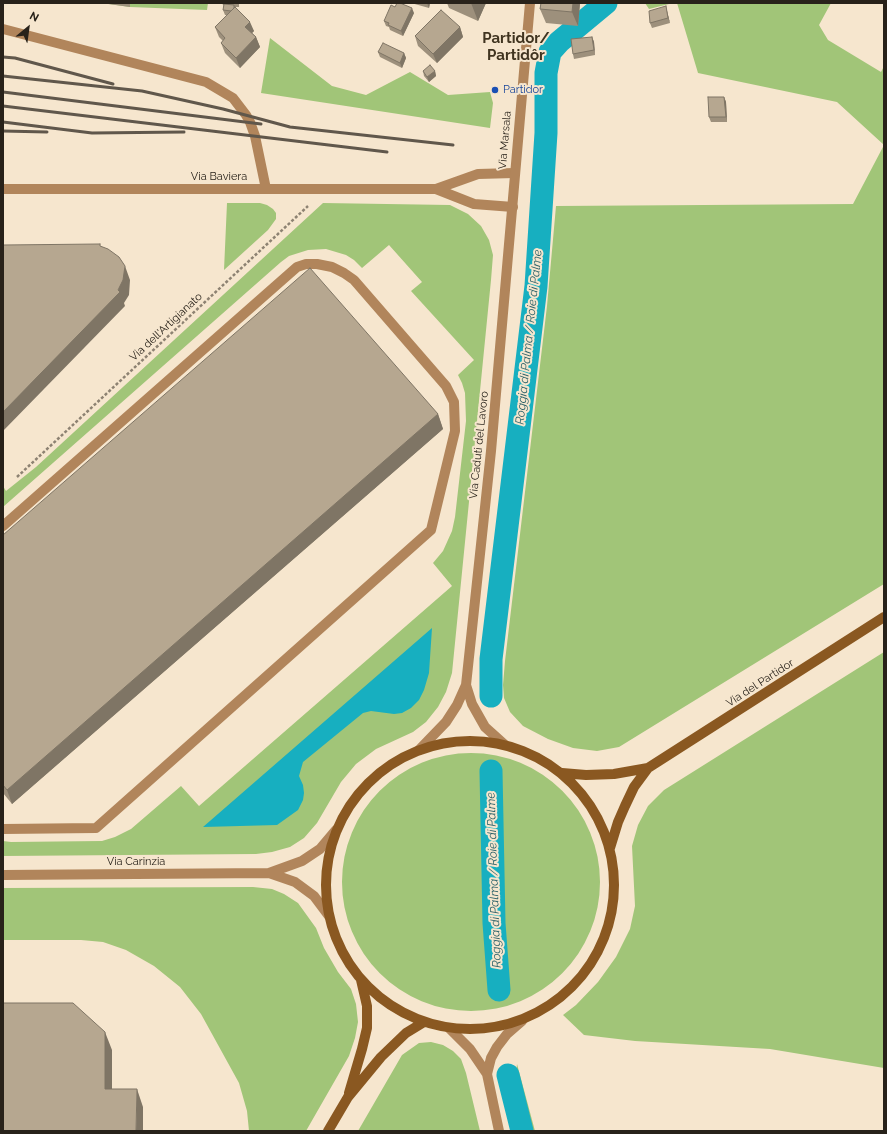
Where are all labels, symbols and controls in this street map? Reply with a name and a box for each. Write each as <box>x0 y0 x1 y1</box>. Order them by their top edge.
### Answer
north arrow <box>8 8 48 48</box>
text: N <box>27 9 41 25</box>
district label: Partidor/ Partidôr <box>482 29 550 64</box>
place label: Partidor <box>503 83 543 97</box>
marker: Partidor <box>490 85 500 95</box>
street label: Via Marsala <box>496 110 514 170</box>
street label: Via Baviera <box>191 170 247 184</box>
water label: Roggia di Palma / Roie di Palme <box>513 249 545 425</box>
street label: Via dell'Artigianato <box>127 290 205 364</box>
street label: Via Caduti del Lavoro <box>467 390 491 500</box>
street label: Via del Partidor <box>724 656 796 710</box>
water label: Roggia di Palma / Roie di Palme <box>484 792 504 968</box>
street label: Via Carinzia <box>107 855 165 869</box>

